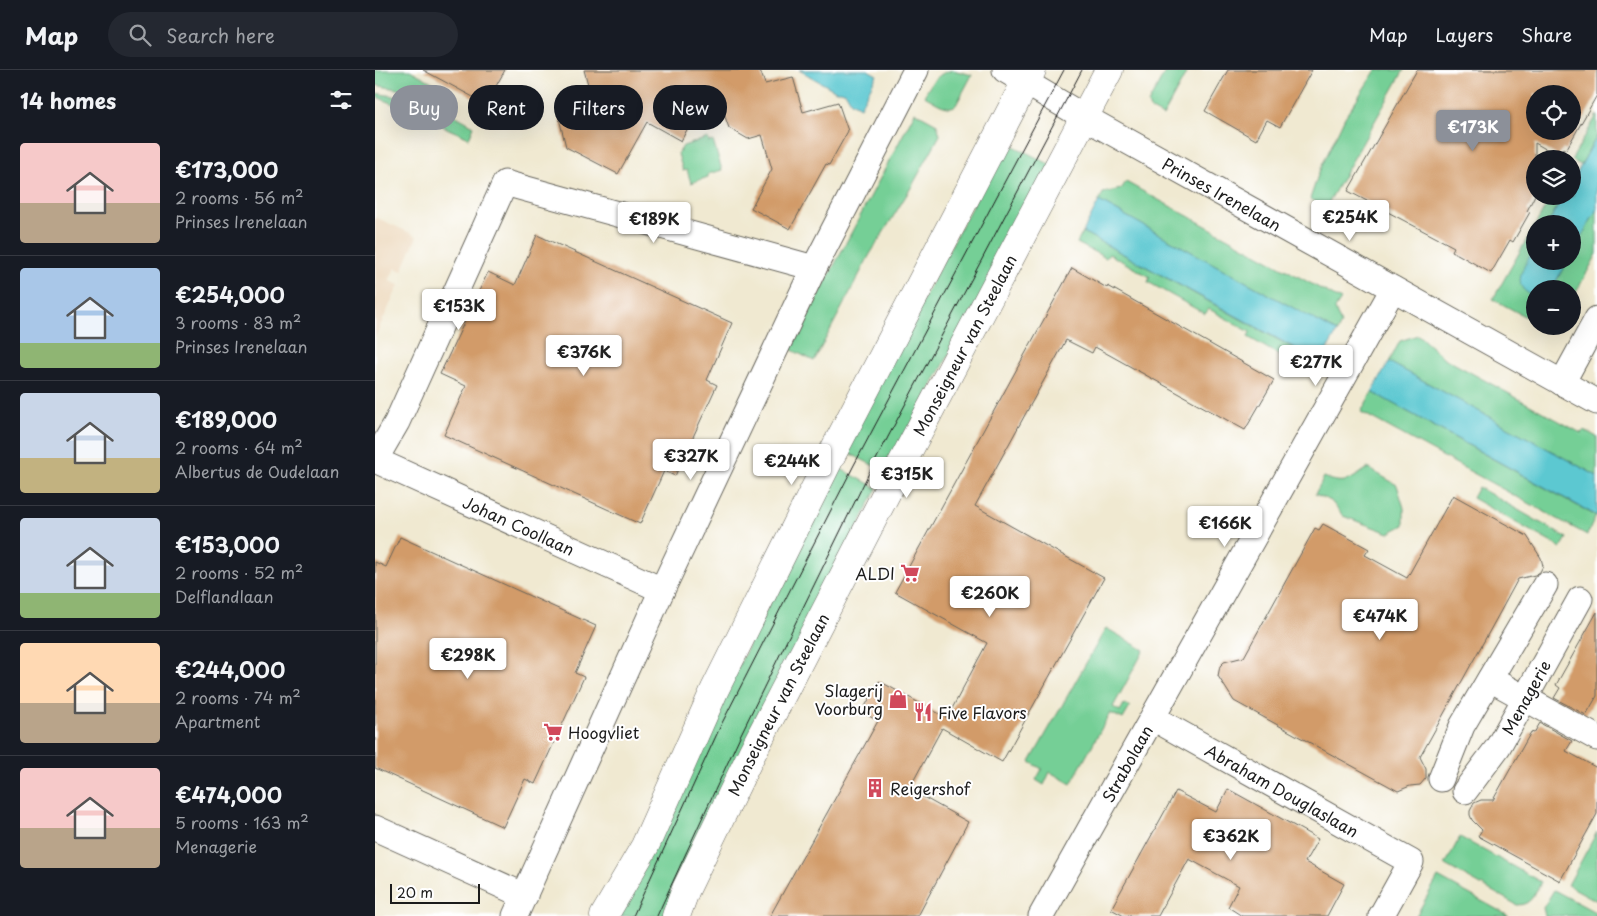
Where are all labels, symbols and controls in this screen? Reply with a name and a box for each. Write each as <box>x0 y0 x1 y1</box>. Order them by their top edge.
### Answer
search box <box>108 12 458 57</box>
text: Map <box>25 17 78 53</box>
icon: search <box>126 21 154 49</box>
text: Search here <box>166 21 275 49</box>
text: Map <box>1369 21 1408 48</box>
text: Layers <box>1436 21 1493 48</box>
text: Share <box>1521 21 1572 48</box>
text: 14 homes <box>20 84 116 116</box>
chip: Buy <box>390 85 458 130</box>
chip: Rent <box>468 85 544 130</box>
chip: Filters <box>554 85 643 130</box>
chip: New <box>653 85 727 130</box>
map controls <box>1526 85 1581 335</box>
button: locate <box>1526 85 1581 140</box>
icon: filters <box>327 86 355 114</box>
pin: €173K <box>1438 109 1508 152</box>
text: €173K <box>1447 114 1499 138</box>
button: layers <box>1526 150 1581 205</box>
street label: Prinses Irenelaan <box>1158 151 1286 236</box>
text: €173,000 <box>175 153 278 185</box>
icon: home <box>60 163 120 223</box>
text: 2 rooms · 56 m² <box>175 185 304 209</box>
pin: €254K <box>1315 200 1385 242</box>
pin: €189K <box>619 202 689 244</box>
text: €254K <box>1322 204 1378 228</box>
text: €189K <box>629 206 679 230</box>
text: Prinses Irenelaan <box>175 209 307 233</box>
button: + <box>1526 215 1581 270</box>
street label: Monseigneur van Steelaan <box>907 250 1022 440</box>
text: €254,000 <box>175 278 285 310</box>
button: − <box>1526 280 1581 335</box>
icon: home <box>60 288 120 348</box>
pin: €153K <box>424 288 494 331</box>
text: €153K <box>433 293 485 317</box>
text: 3 rooms · 83 m² <box>175 310 301 334</box>
text: Prinses Irenelaan <box>175 334 307 358</box>
pin: €376K <box>549 334 619 377</box>
text: €376K <box>557 339 611 363</box>
pin: €277K <box>1281 344 1351 387</box>
text: €277K <box>1290 349 1342 373</box>
text: €189,000 <box>175 403 277 435</box>
icon: home <box>60 413 120 473</box>
text: 2 rooms · 64 m² <box>175 435 303 459</box>
pin: €327K <box>656 438 726 481</box>
text: €327K <box>664 443 718 467</box>
pin: €244K <box>757 444 827 486</box>
text: €244K <box>764 448 820 472</box>
pin: €315K <box>872 456 942 499</box>
text: Albertus de Oudelaan <box>175 459 339 483</box>
text: €315K <box>881 461 933 485</box>
street label: Johan Coollaan <box>459 489 579 561</box>
pin: €166K <box>1190 506 1260 548</box>
text: €166K <box>1198 510 1252 534</box>
text: €153,000 <box>175 528 280 560</box>
icon: home <box>60 538 120 598</box>
text: 2 rooms · 52 m² <box>175 560 303 584</box>
place label: ALDI <box>855 561 895 585</box>
supermarket icon: ALDI <box>899 562 921 584</box>
pin: €260K <box>955 576 1025 618</box>
text: €260K <box>961 580 1019 604</box>
text: Delflandlaan <box>175 584 273 608</box>
pin: €474K <box>1345 598 1415 641</box>
text: €474K <box>1353 603 1407 627</box>
street label: Monseigneur van Steelaan <box>721 609 834 800</box>
pin: €298K <box>433 638 503 680</box>
text: €298K <box>440 642 496 666</box>
text: €244,000 <box>175 653 285 685</box>
street label: Menagerie <box>1495 655 1556 739</box>
icon: home <box>60 663 120 723</box>
place label: Slagerij Voorburg <box>815 678 883 720</box>
text: 2 rooms · 74 m² <box>175 685 301 709</box>
shop icon: Slagerij Voorburg <box>887 688 909 710</box>
place label: Five Flavors <box>938 700 1027 724</box>
restaurant icon: Five Flavors <box>912 701 934 723</box>
text: Apartment <box>175 709 260 733</box>
place label: Hoogvliet <box>568 720 640 744</box>
street label: Strabolaan <box>1095 720 1158 806</box>
supermarket icon: Hoogvliet <box>542 721 564 743</box>
street label: Abraham Douglaslaan <box>1201 738 1363 843</box>
place label: Reigershof <box>890 776 972 800</box>
building icon: Reigershof <box>864 777 886 799</box>
text: €474,000 <box>175 778 282 810</box>
icon: home <box>60 788 120 848</box>
text: 5 rooms · 163 m² <box>175 810 309 834</box>
pin: €362K <box>1196 818 1266 861</box>
text: €362K <box>1203 823 1259 847</box>
text: Menagerie <box>175 834 257 858</box>
scale bar <box>390 881 480 904</box>
text: 20 m <box>397 882 433 903</box>

